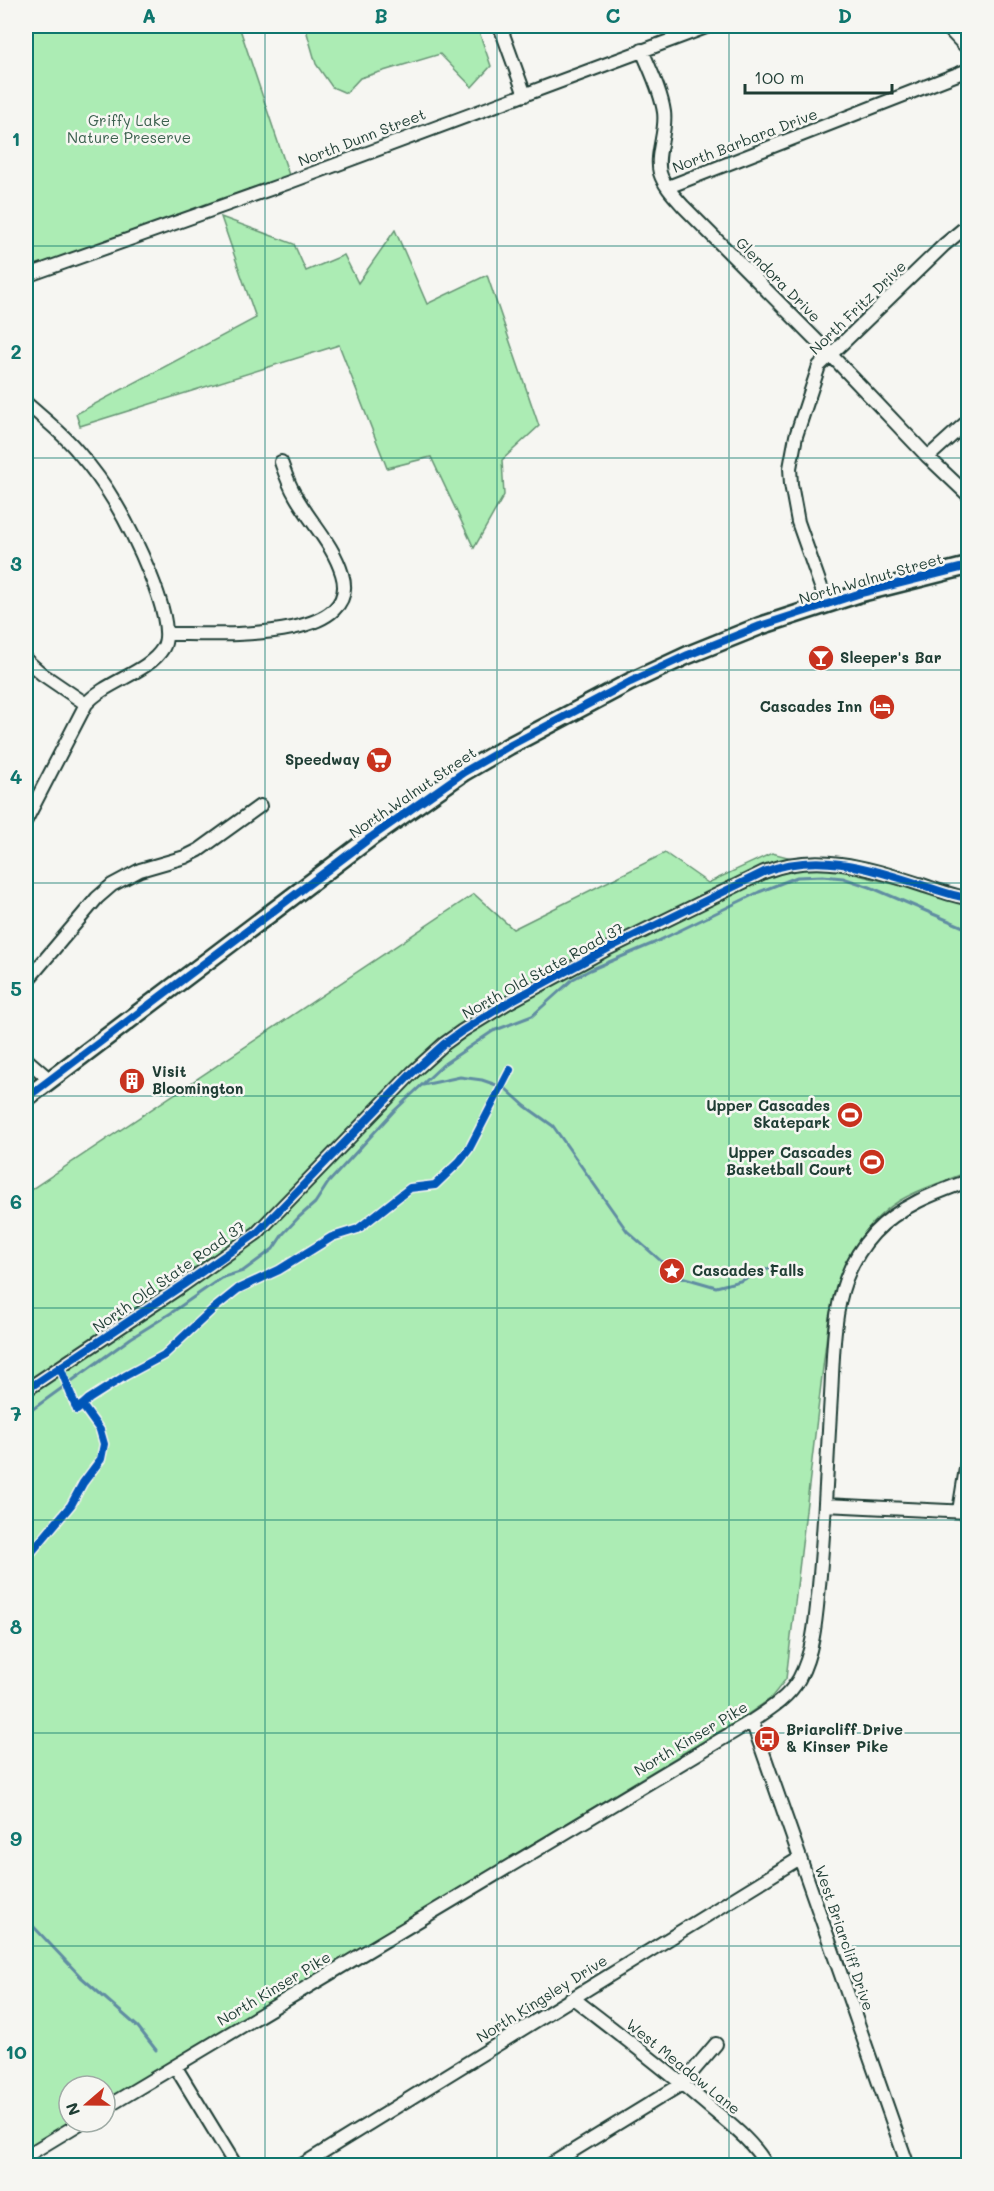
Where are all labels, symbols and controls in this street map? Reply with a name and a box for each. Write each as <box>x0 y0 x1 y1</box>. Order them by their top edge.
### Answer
text: A <box>142 2 156 28</box>
text: B <box>374 2 388 28</box>
text: C <box>606 2 621 28</box>
text: D <box>838 2 852 28</box>
scale bar <box>745 57 892 95</box>
text: 100 m <box>754 65 804 89</box>
street label: North Barbara Drive <box>669 103 820 177</box>
street label: North Dunn Street <box>295 104 428 171</box>
park label: Griffy Lake Nature Preserve <box>67 110 191 147</box>
text: 1 <box>12 125 20 151</box>
street label: Glendora Drive <box>732 233 825 326</box>
street label: North Fritz Drive <box>805 256 910 359</box>
text: 2 <box>10 338 22 364</box>
street label: North Walnut Street <box>796 548 945 608</box>
text: 3 <box>10 550 22 576</box>
bar icon: Sleeper's Bar <box>806 643 836 673</box>
place label: Sleeper's Bar <box>840 647 942 667</box>
hotel icon: Cascades Inn <box>867 692 897 722</box>
place label: Cascades Inn <box>760 696 862 716</box>
street label: North Walnut Street <box>345 742 480 842</box>
supermarket icon: Speedway <box>364 745 394 775</box>
place label: Speedway <box>285 749 360 769</box>
text: 4 <box>10 763 23 789</box>
street label: North Old State Road 37 <box>458 917 627 1023</box>
text: 5 <box>10 975 22 1001</box>
place label: Visit Bloomington <box>152 1061 243 1098</box>
building icon: Visit Bloomington <box>117 1066 147 1096</box>
place label: Upper Cascades Skatepark <box>706 1095 830 1132</box>
sports icon: Upper Cascades Skatepark <box>835 1100 865 1130</box>
place label: Upper Cascades Basketball Court <box>726 1142 852 1179</box>
sports icon: Upper Cascades Basketball Court <box>857 1147 887 1177</box>
text: 6 <box>10 1188 22 1214</box>
street label: North Old State Road 37 <box>88 1216 249 1336</box>
place icon: Cascades Falls <box>657 1256 687 1286</box>
place label: Cascades Falls <box>692 1260 804 1280</box>
text: 7 <box>10 1400 22 1426</box>
text: 8 <box>10 1613 22 1639</box>
street label: North Kinser Pike <box>630 1696 751 1780</box>
place label: Briarcliff Drive & Kinser Pike <box>786 1719 903 1756</box>
bus stop icon: Briarcliff Drive & Kinser Pike <box>752 1724 782 1754</box>
text: 9 <box>10 1825 22 1851</box>
street label: West Briarcliff Drive <box>811 1862 879 2013</box>
street label: North Kinser Pike <box>213 1946 334 2030</box>
street label: North Kingsley Drive <box>472 1950 611 2047</box>
street label: West Meadow Lane <box>622 2014 745 2118</box>
text: 10 <box>5 2038 27 2064</box>
north arrow <box>57 2074 117 2134</box>
text: N <box>60 2100 84 2119</box>

